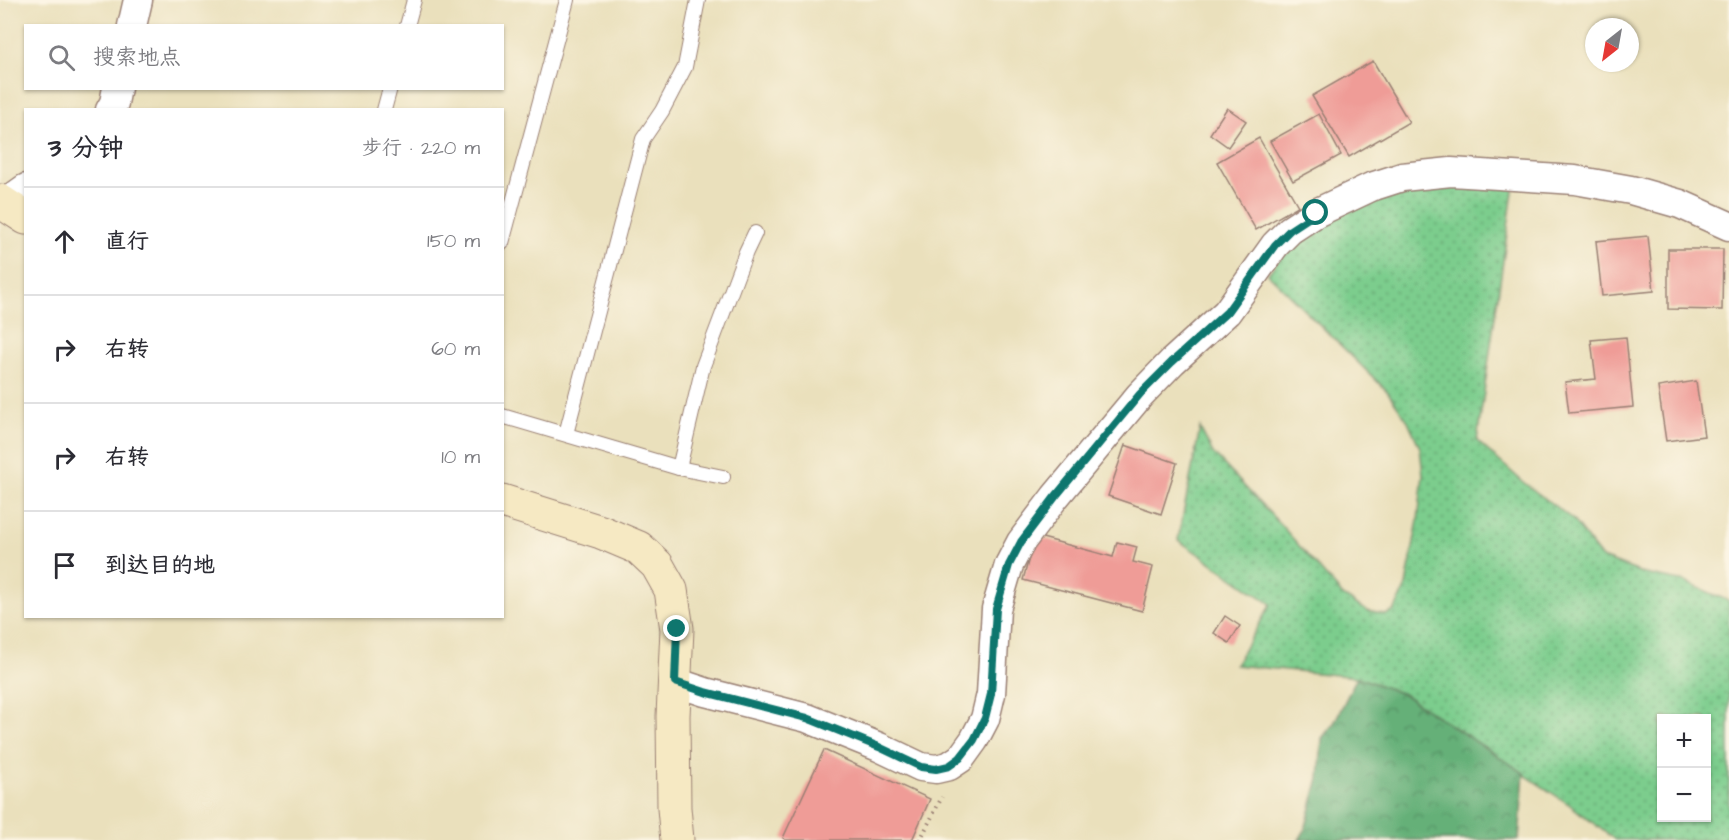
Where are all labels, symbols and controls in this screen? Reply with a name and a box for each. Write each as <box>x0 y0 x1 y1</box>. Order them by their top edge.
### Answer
north arrow <box>1585 18 1639 72</box>
search box <box>24 24 504 90</box>
icon: search <box>45 41 78 74</box>
text: 搜索地点 <box>93 42 181 73</box>
text: 3 分钟 <box>48 130 124 166</box>
text: 步行 · 220 m <box>362 134 480 162</box>
route start <box>1302 199 1328 225</box>
icon: ahead <box>48 225 81 258</box>
text: 直行 <box>105 226 149 257</box>
text: 150 m <box>427 227 480 255</box>
icon: right <box>48 333 81 366</box>
text: 右转 <box>105 334 149 365</box>
text: 60 m <box>431 335 480 363</box>
icon: right <box>48 441 81 474</box>
text: 右转 <box>105 442 149 473</box>
text: 10 m <box>441 443 480 471</box>
icon: arrive <box>48 549 81 582</box>
text: 到达目的地 <box>105 550 215 581</box>
route end <box>663 615 689 641</box>
map controls <box>1657 714 1711 822</box>
button: + <box>1657 714 1711 768</box>
button: − <box>1657 768 1711 822</box>

